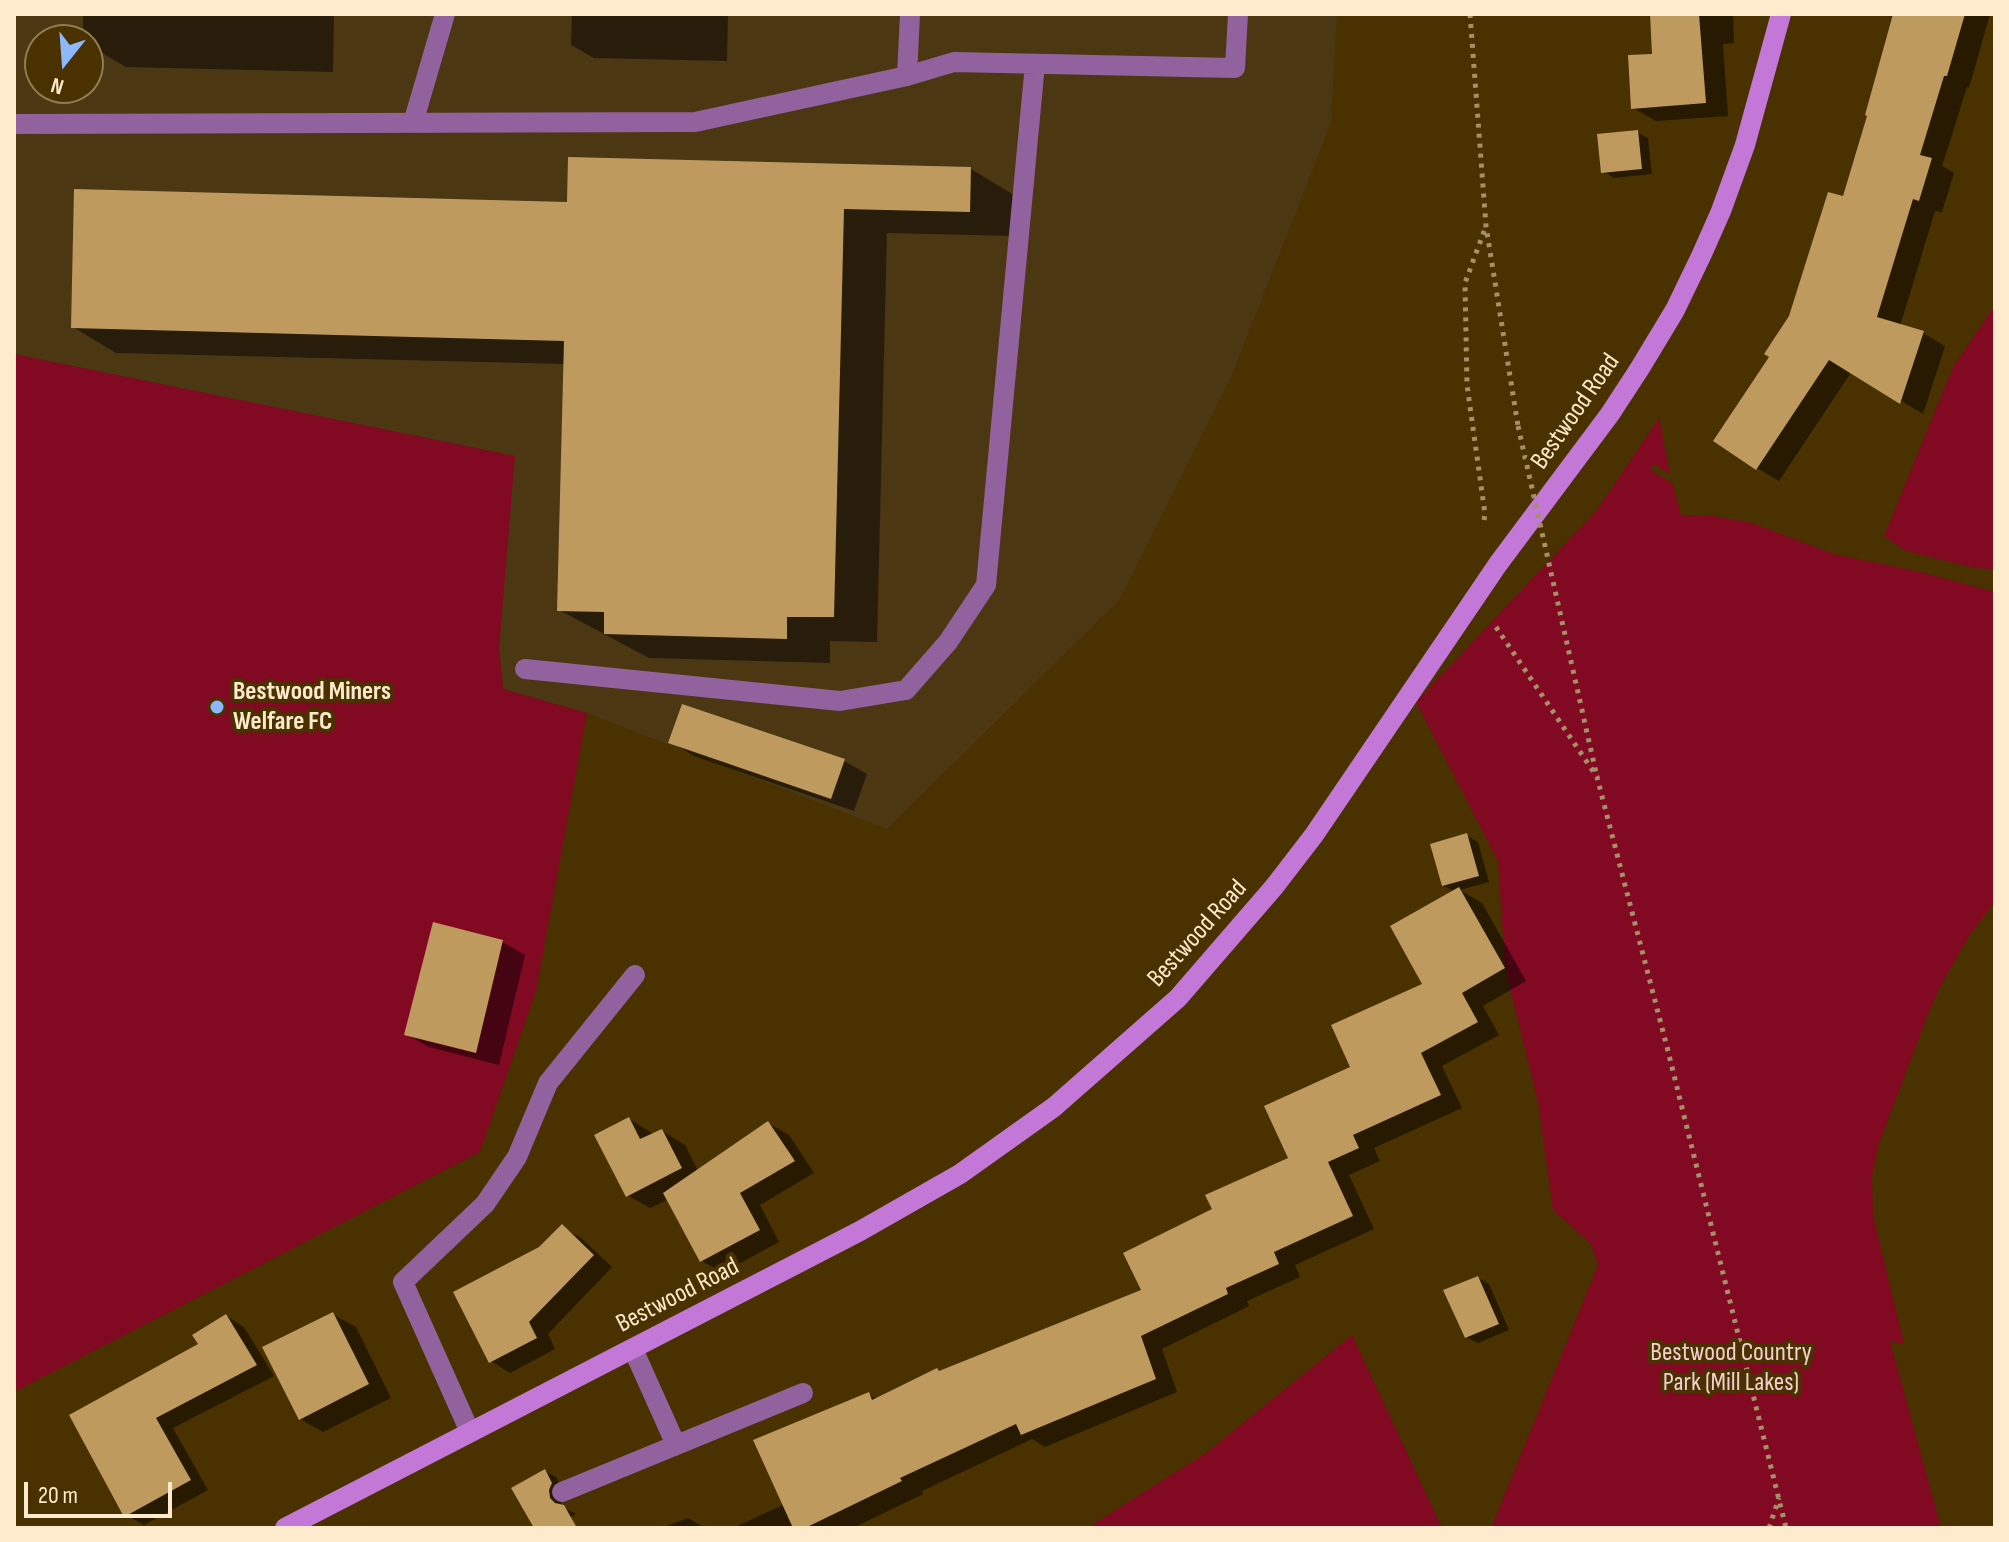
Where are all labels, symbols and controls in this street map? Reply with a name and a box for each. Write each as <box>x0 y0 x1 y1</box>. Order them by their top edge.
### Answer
north arrow <box>24 24 104 104</box>
text: N <box>48 71 67 100</box>
street label: Bestwood Road <box>1525 348 1627 476</box>
place label: Bestwood Miners Welfare FC <box>233 676 391 738</box>
marker: Bestwood Miners Welfare FC <box>208 698 226 716</box>
street label: Bestwood Road <box>1142 874 1254 994</box>
street label: Bestwood Road <box>611 1252 745 1340</box>
park label: Bestwood Country Park (Mill Lakes) <box>1650 1337 1812 1398</box>
scale bar <box>28 1466 176 1516</box>
text: 20 m <box>38 1481 78 1510</box>

